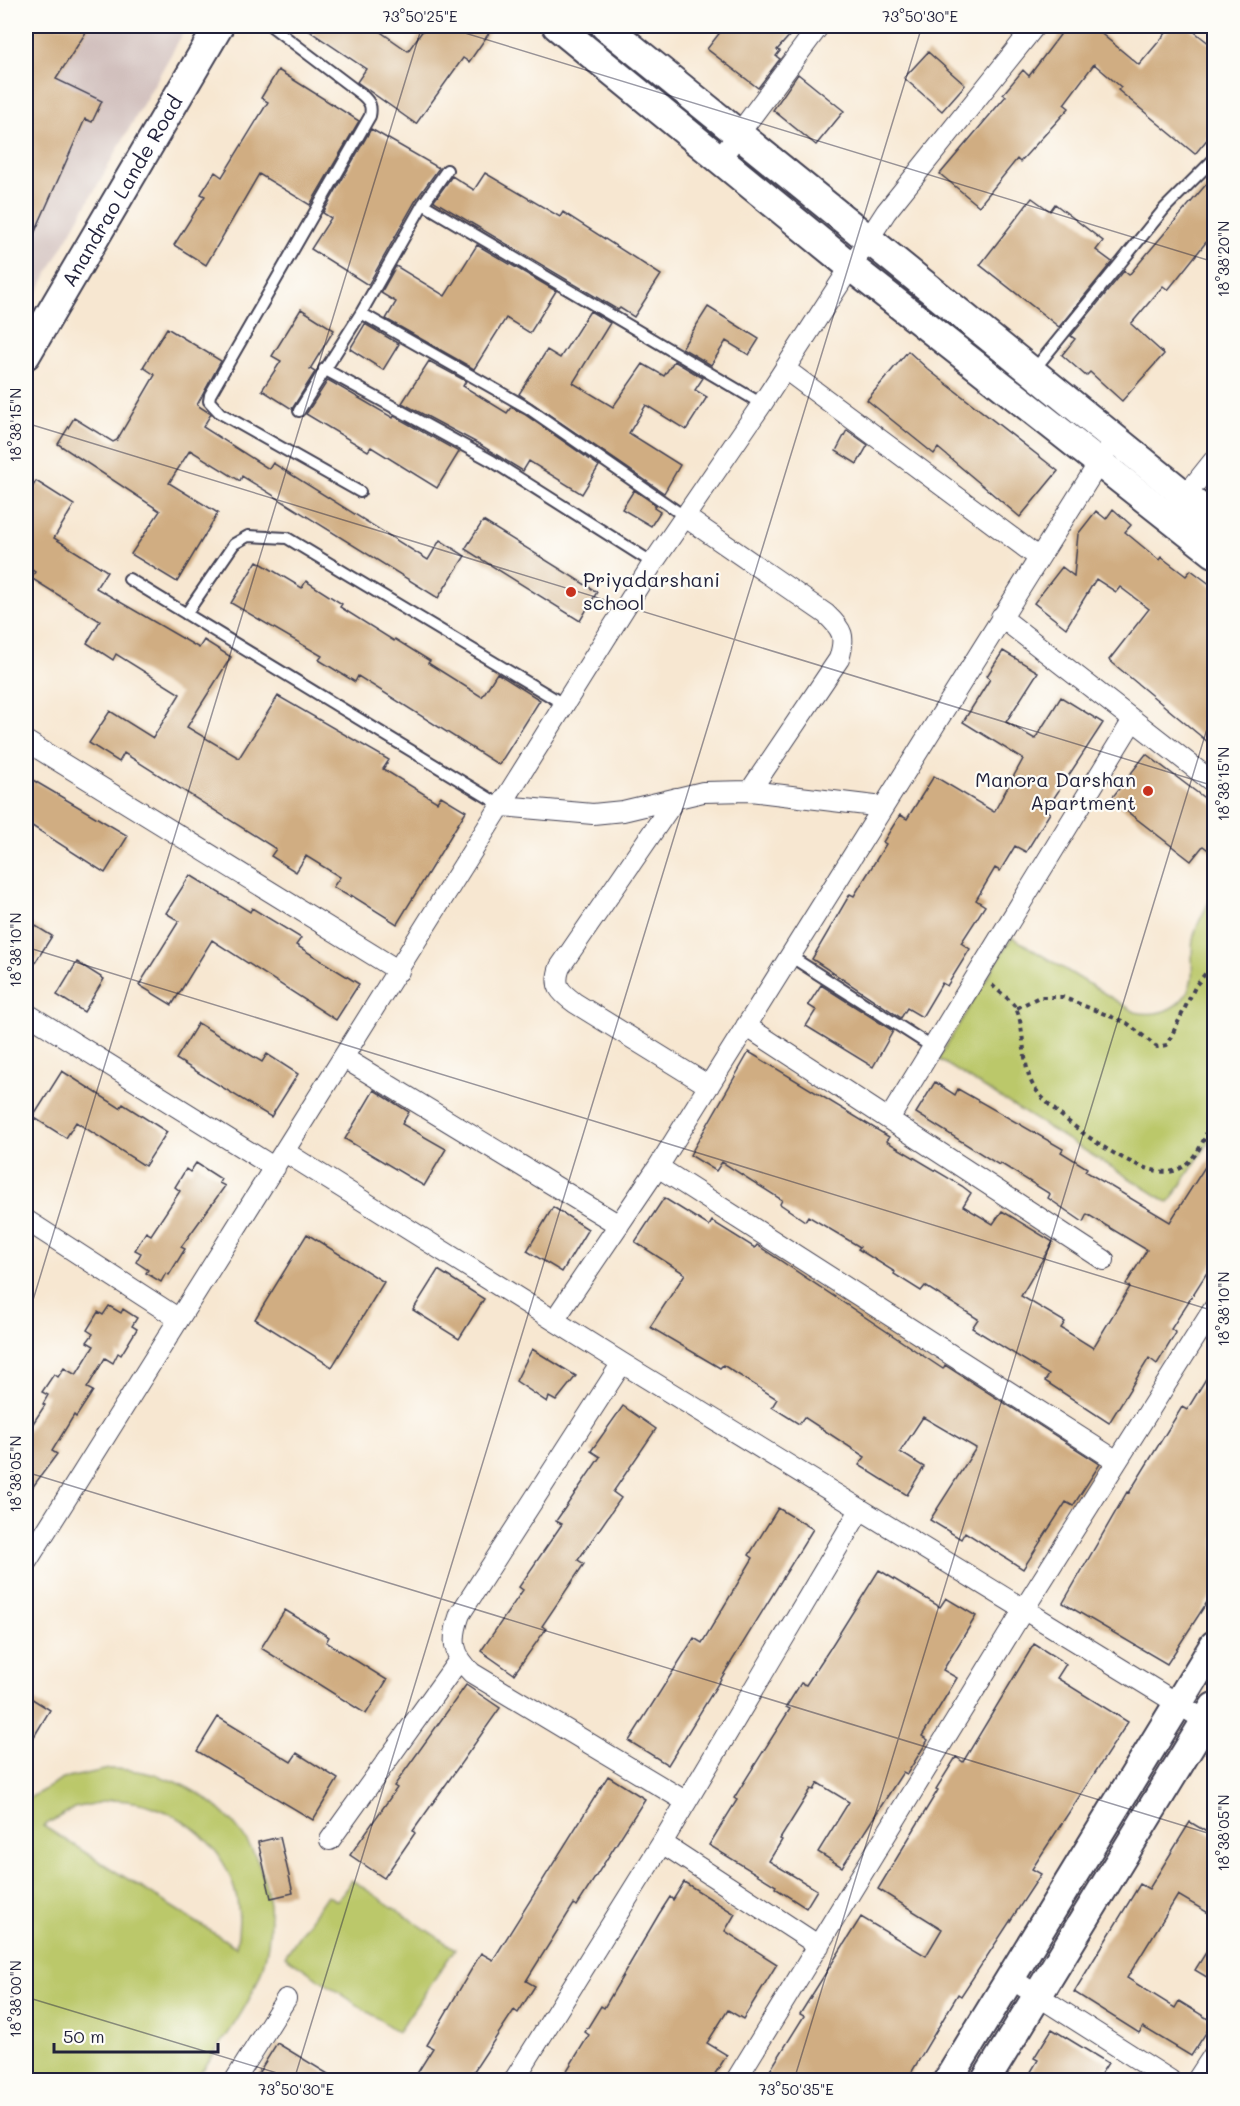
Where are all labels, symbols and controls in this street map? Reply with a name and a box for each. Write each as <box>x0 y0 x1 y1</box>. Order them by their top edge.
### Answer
text: 73°50'25"E <box>382 6 458 26</box>
text: 73°50'30"E <box>882 6 958 26</box>
street label: Anandrao Lande Road <box>55 90 187 291</box>
text: 18°38'20"N <box>1213 221 1233 297</box>
text: 18°38'15"N <box>5 388 25 462</box>
place label: Priyadarshani school <box>583 566 720 615</box>
marker: Priyadarshani school <box>564 585 578 599</box>
text: 18°38'15"N <box>1213 747 1233 821</box>
place label: Manora Darshan Apartment <box>975 766 1136 815</box>
marker: Manora Darshan Apartment <box>1141 784 1155 798</box>
text: 18°38'10"N <box>5 912 25 988</box>
text: 18°38'10"N <box>1213 1271 1233 1347</box>
text: 18°38'05"N <box>5 1435 25 1513</box>
text: 18°38'05"N <box>1213 1794 1233 1872</box>
text: 18°38'00"N <box>5 1960 25 2038</box>
scale bar <box>54 2016 218 2054</box>
text: 50 m <box>63 2024 105 2048</box>
text: 73°50'30"E <box>258 2079 334 2099</box>
text: 73°50'35"E <box>758 2079 834 2099</box>

